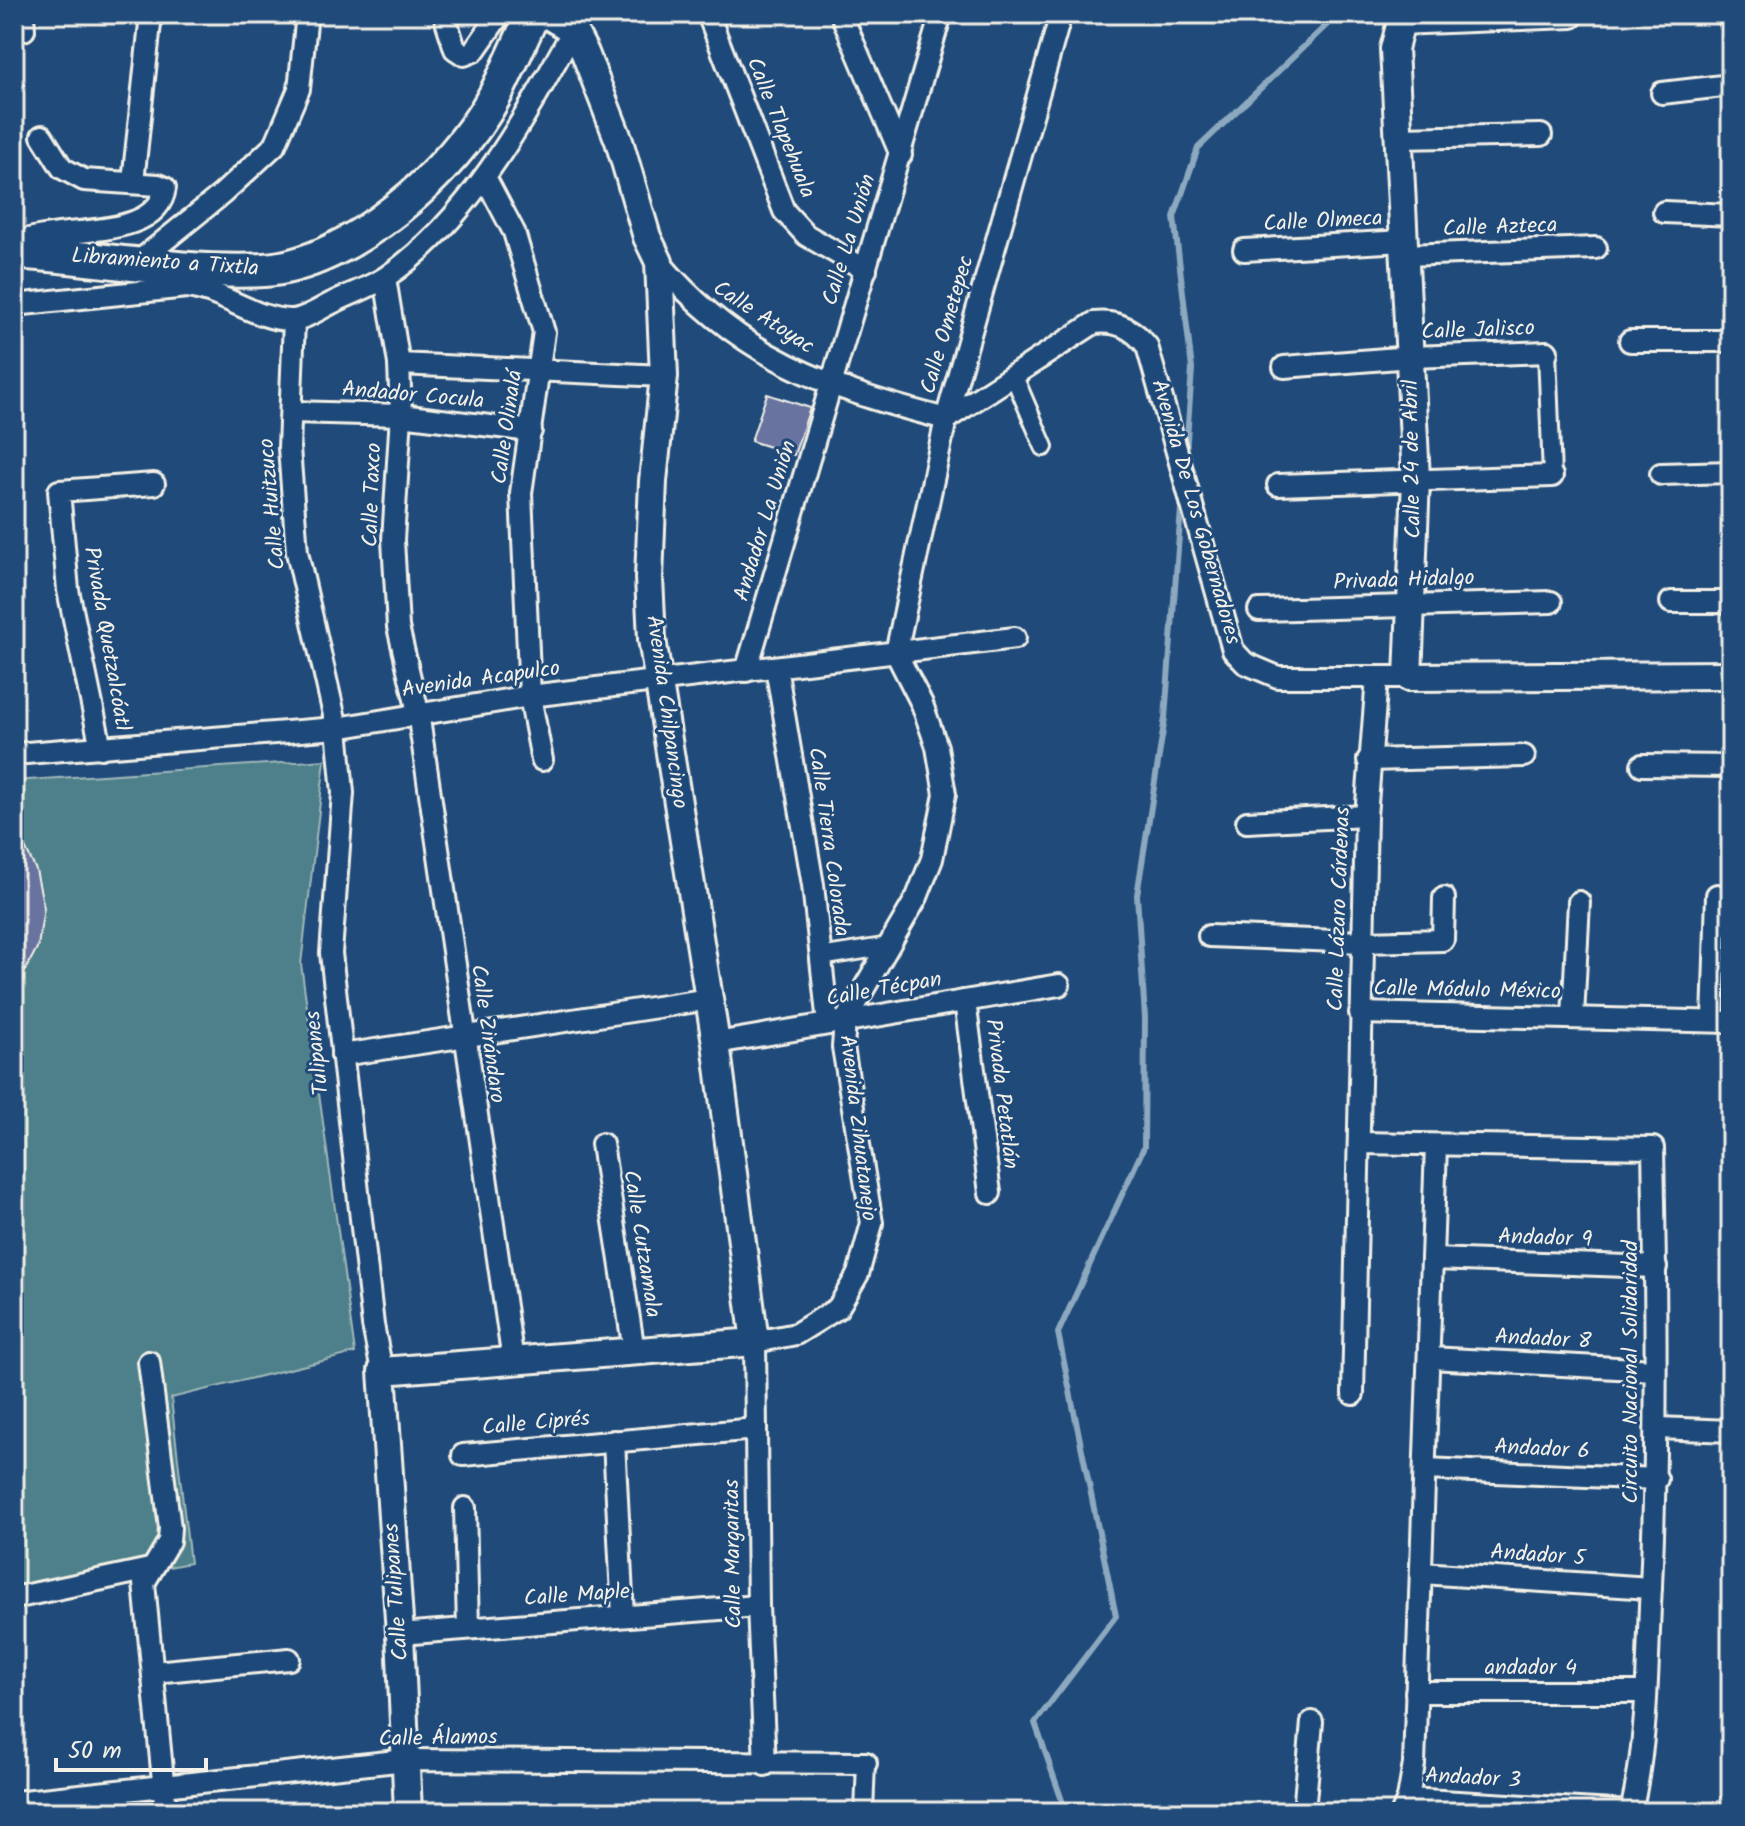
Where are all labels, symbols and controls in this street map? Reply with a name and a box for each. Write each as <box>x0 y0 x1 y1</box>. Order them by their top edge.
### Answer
street label: Calle Tlapehuala <box>736 52 824 204</box>
street label: Calle La Unión <box>813 170 887 310</box>
street label: Calle Olmeca <box>1262 201 1384 243</box>
street label: Calle Azteca <box>1442 209 1558 247</box>
street label: Libramiento a Tixtla <box>70 239 260 287</box>
street label: Calle Ometepec <box>912 251 985 398</box>
street label: Calle Atoyac <box>705 272 821 364</box>
street label: Calle Jalisco <box>1421 312 1535 350</box>
street label: Calle Olinalá <box>483 365 534 486</box>
street label: Andador Cocula <box>340 372 486 420</box>
street label: Avenida De Los Gobernadores <box>1140 375 1250 649</box>
street label: Calle 24 de Abril <box>1394 378 1432 539</box>
street label: Andador La Unión <box>725 436 807 606</box>
street label: Calle Huitzuco <box>250 437 296 571</box>
street label: Calle Taxco <box>354 442 392 548</box>
street label: Privada Quetzalcóatl <box>73 544 140 735</box>
street label: Privada Hidalgo <box>1333 561 1475 601</box>
street label: Avenida Chilpancingo <box>635 613 697 811</box>
street label: Avenida Acapulco <box>400 652 562 708</box>
street label: Calle Tierra Colorada <box>797 745 859 939</box>
street label: Calle Lázaro Cárdenas <box>1319 806 1361 1012</box>
street label: Calle Zirándaro <box>460 962 514 1106</box>
street label: Calle Técpan <box>823 963 945 1017</box>
street label: Calle Módulo México <box>1373 972 1561 1010</box>
street label: Tulipanes <box>296 1008 340 1097</box>
street label: Privada Petatlán <box>974 1017 1028 1171</box>
street label: Avenida Zihuatanejo <box>828 1033 886 1223</box>
street label: Calle Cutzamala <box>612 1168 670 1320</box>
street label: Andador 9 <box>1497 1220 1593 1258</box>
street label: Circuito Nacional Solidaridad <box>1614 1239 1649 1504</box>
street label: Andador 8 <box>1494 1320 1593 1360</box>
street label: Calle Ciprés <box>481 1402 592 1446</box>
street label: Andador 6 <box>1493 1430 1591 1470</box>
street label: Calle Margaritas <box>715 1478 753 1629</box>
street label: Calle Tulipanes <box>375 1521 419 1662</box>
street label: Andador 5 <box>1489 1535 1588 1577</box>
street label: Calle Maple <box>523 1575 631 1617</box>
street label: andador 4 <box>1485 1651 1577 1686</box>
street label: Calle Álamos <box>378 1720 498 1758</box>
scale bar <box>56 1722 206 1772</box>
text: 50 m <box>68 1732 122 1771</box>
street label: Andador 3 <box>1424 1759 1522 1799</box>

